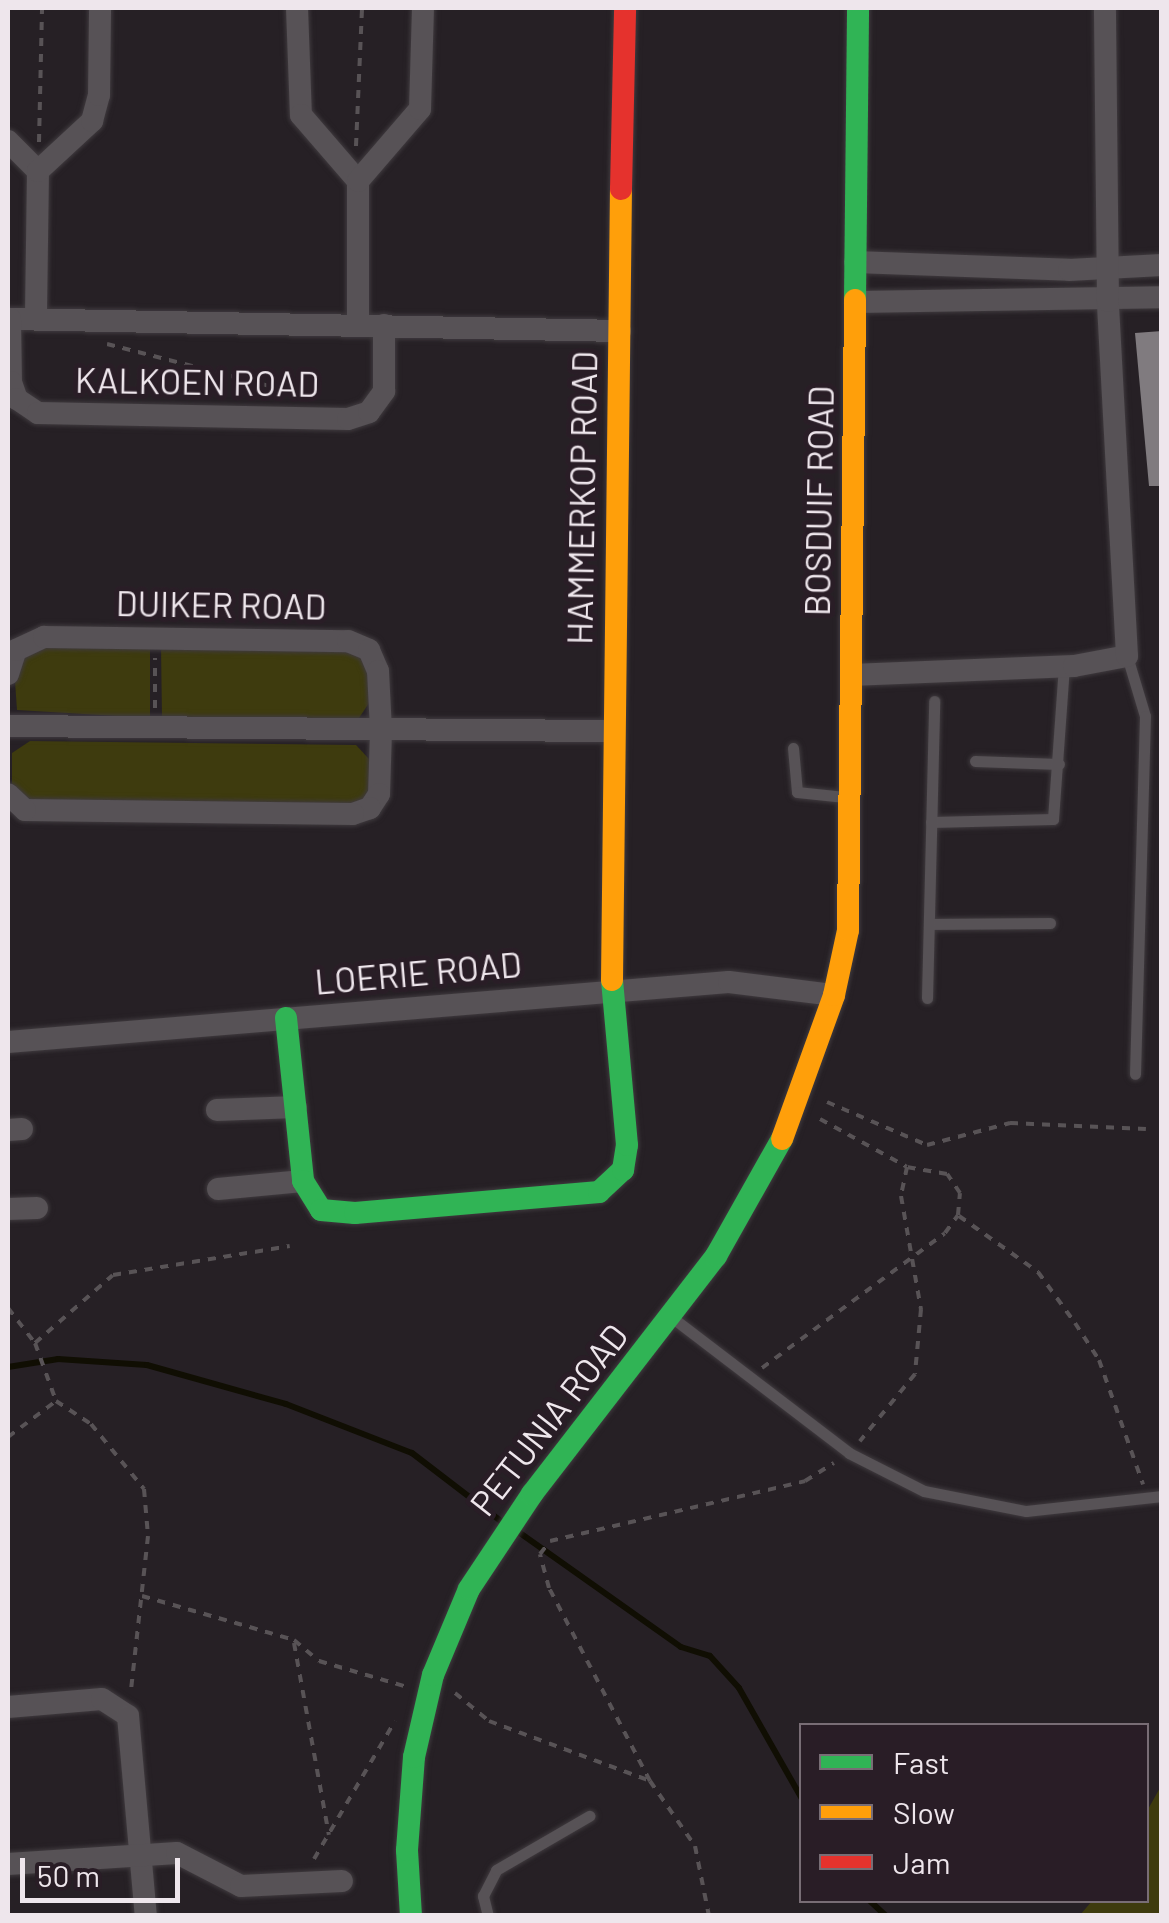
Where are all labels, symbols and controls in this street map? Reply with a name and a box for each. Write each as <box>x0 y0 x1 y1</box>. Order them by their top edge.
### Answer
street label: HAMMERKOP ROAD <box>557 351 605 645</box>
street label: KALKOEN ROAD <box>75 358 319 404</box>
street label: BOSDUIF ROAD <box>795 385 841 617</box>
street label: DUIKER ROAD <box>115 581 327 627</box>
street label: LOERIE ROAD <box>313 942 523 1002</box>
street label: PETUNIA ROAD <box>460 1315 636 1523</box>
legend <box>799 1723 1149 1903</box>
text: Fast <box>893 1744 950 1780</box>
text: Slow <box>893 1794 955 1830</box>
scale bar <box>25 1838 185 1900</box>
text: Jam <box>893 1844 950 1880</box>
text: 50 m <box>37 1857 100 1893</box>

